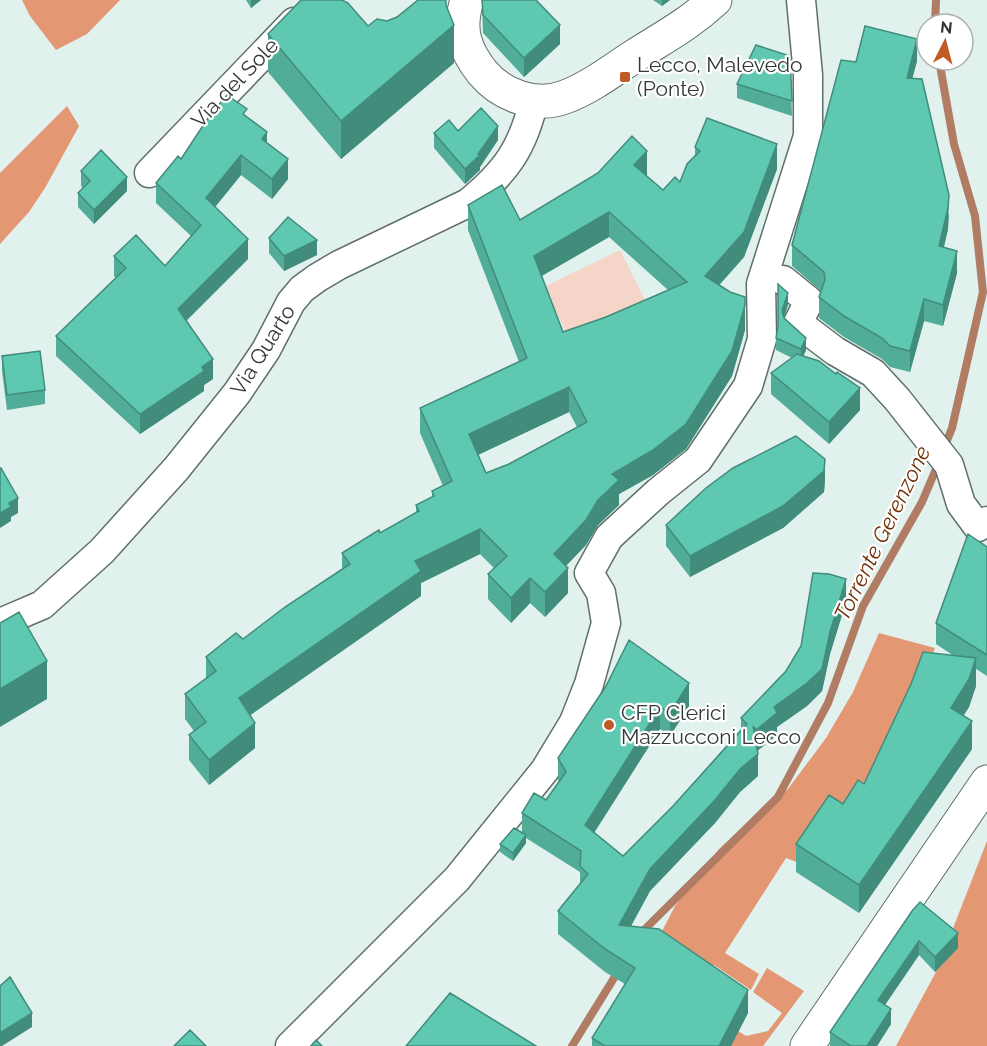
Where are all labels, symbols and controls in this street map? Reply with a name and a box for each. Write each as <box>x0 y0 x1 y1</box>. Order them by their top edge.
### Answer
north arrow <box>915 12 975 72</box>
text: N <box>939 17 954 38</box>
street label: Via del Sole <box>186 33 283 133</box>
place label: Lecco, Malevedo (Ponte) <box>637 52 803 101</box>
marker: Lecco, Malevedo (Ponte) <box>618 70 632 84</box>
street label: Via Quarto <box>225 300 300 400</box>
water label: Torrente Gerenzone <box>828 441 936 624</box>
place label: CFP Clerici Mazzucconi Lecco <box>621 700 801 749</box>
marker: CFP Clerici Mazzucconi Lecco <box>602 718 616 732</box>

